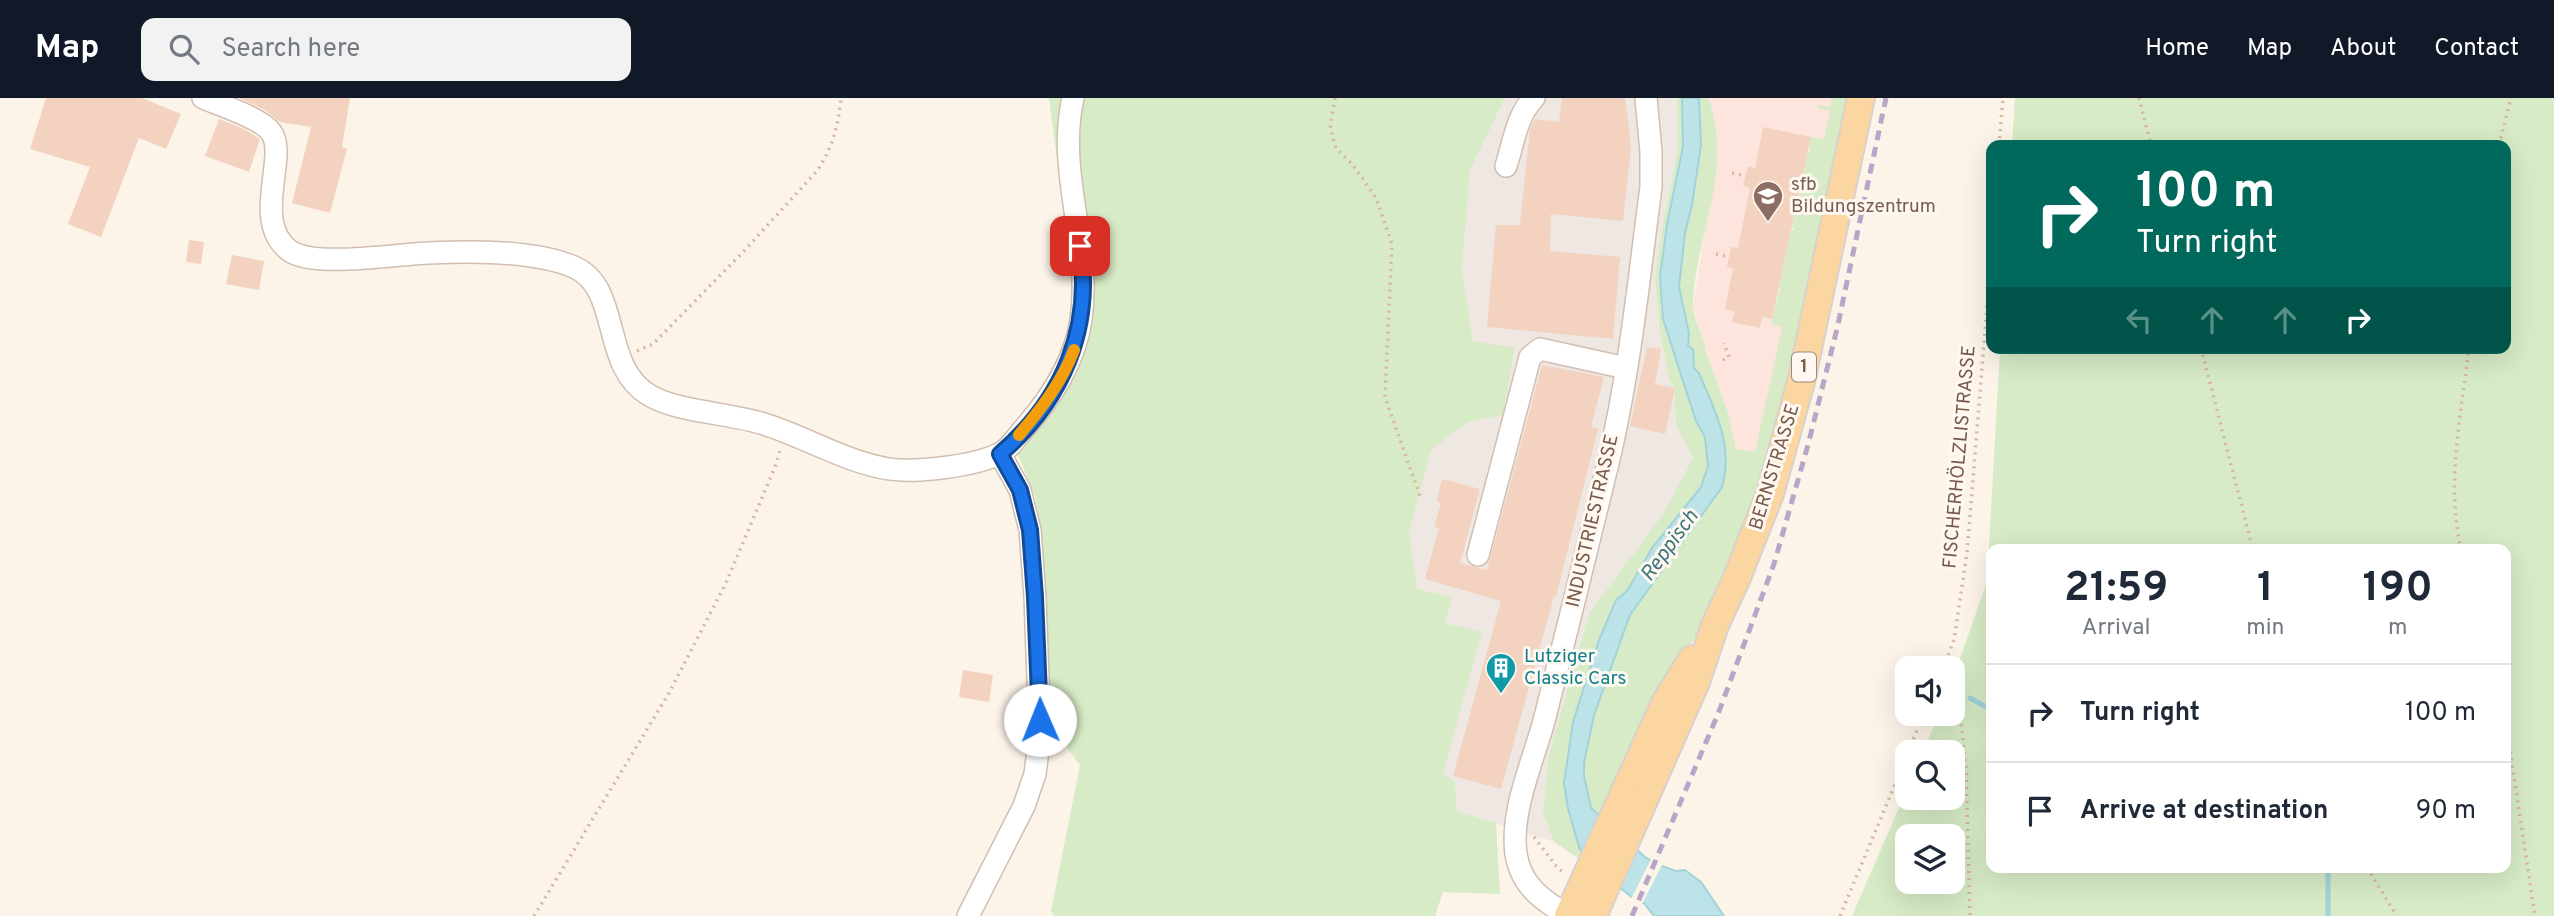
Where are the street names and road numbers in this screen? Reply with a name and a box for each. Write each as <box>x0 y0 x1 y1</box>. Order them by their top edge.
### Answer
street label: FISCHERHÖLZLISTRASSE <box>1937 344 1982 570</box>
road number: 1 <box>1792 353 1816 382</box>
street label: BERNSTRASSE <box>1744 401 1806 533</box>
street label: INDUSTRIESTRASSE <box>1561 432 1625 610</box>

